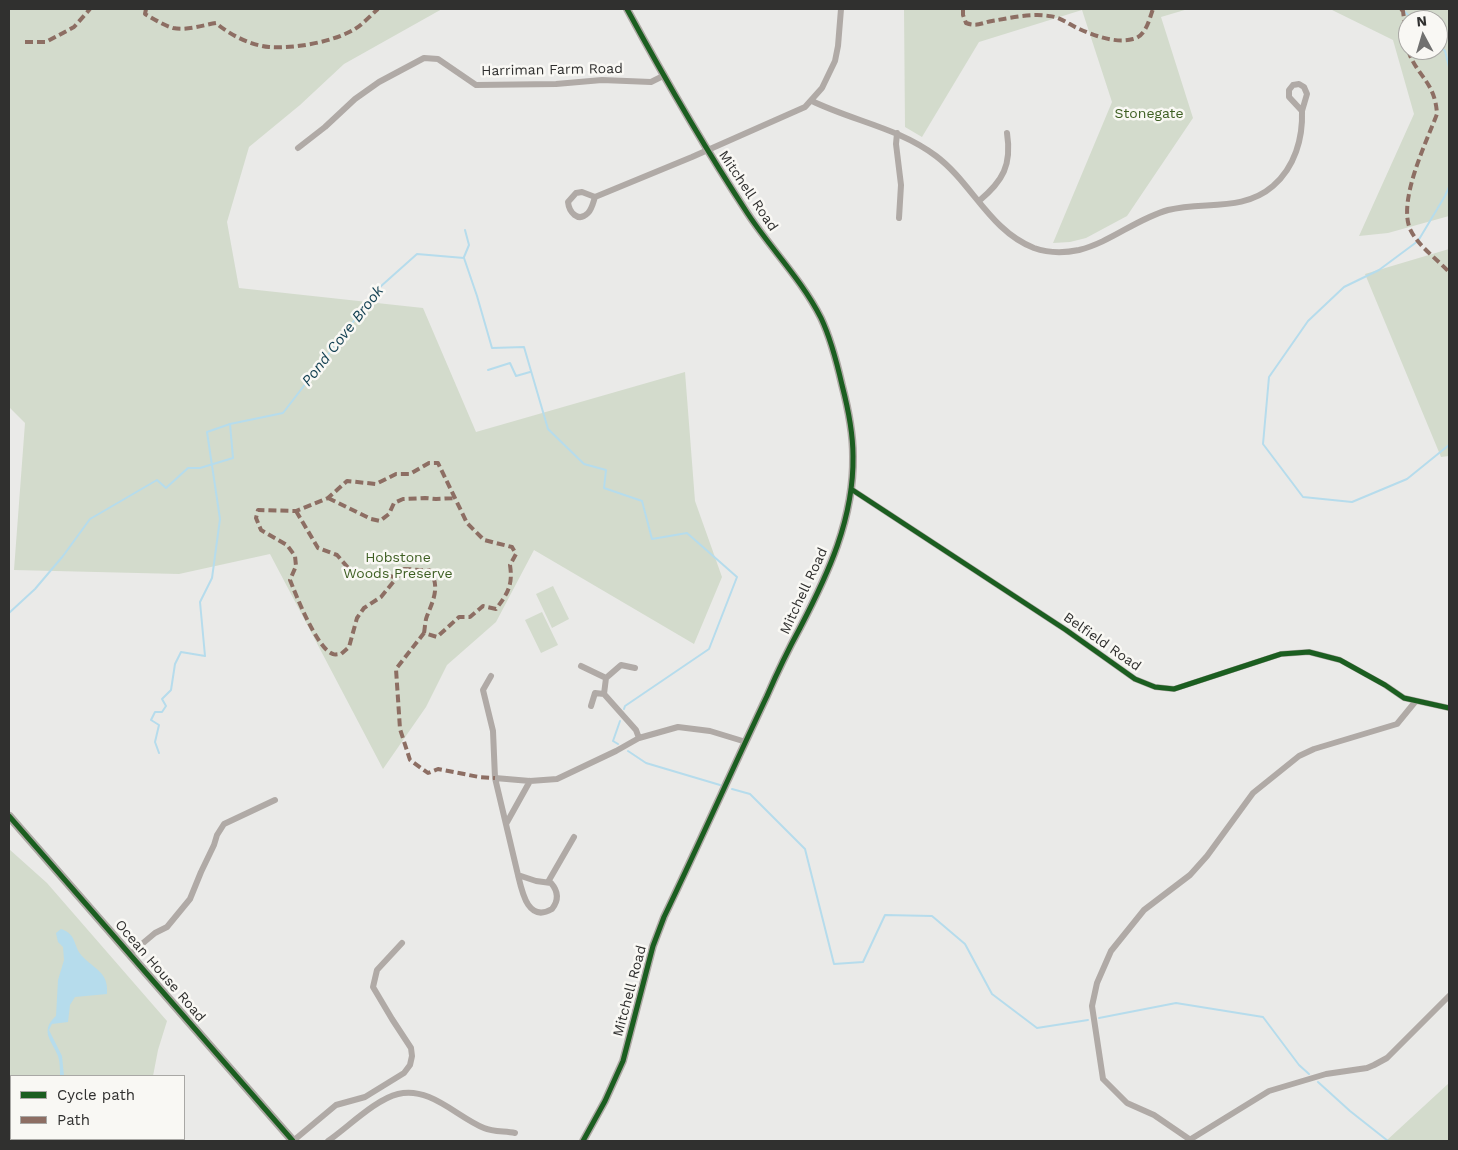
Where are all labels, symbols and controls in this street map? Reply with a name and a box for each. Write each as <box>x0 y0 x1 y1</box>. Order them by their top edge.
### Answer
north arrow <box>1398 10 1448 60</box>
text: N <box>1416 13 1428 30</box>
street label: Harriman Farm Road <box>481 60 623 80</box>
park label: Stonegate <box>1114 106 1184 122</box>
street label: Mitchell Road <box>715 147 781 235</box>
water label: Pond Cove Brook <box>298 282 388 390</box>
street label: Mitchell Road <box>777 545 831 637</box>
park label: Hobstone Woods Preserve <box>343 550 453 582</box>
street label: Belfield Road <box>1060 609 1144 675</box>
street label: Ocean House Road <box>111 917 209 1025</box>
street label: Mitchell Road <box>610 944 650 1038</box>
legend <box>10 1075 185 1140</box>
text: Cycle path <box>57 1086 135 1104</box>
text: Path <box>57 1111 90 1129</box>

